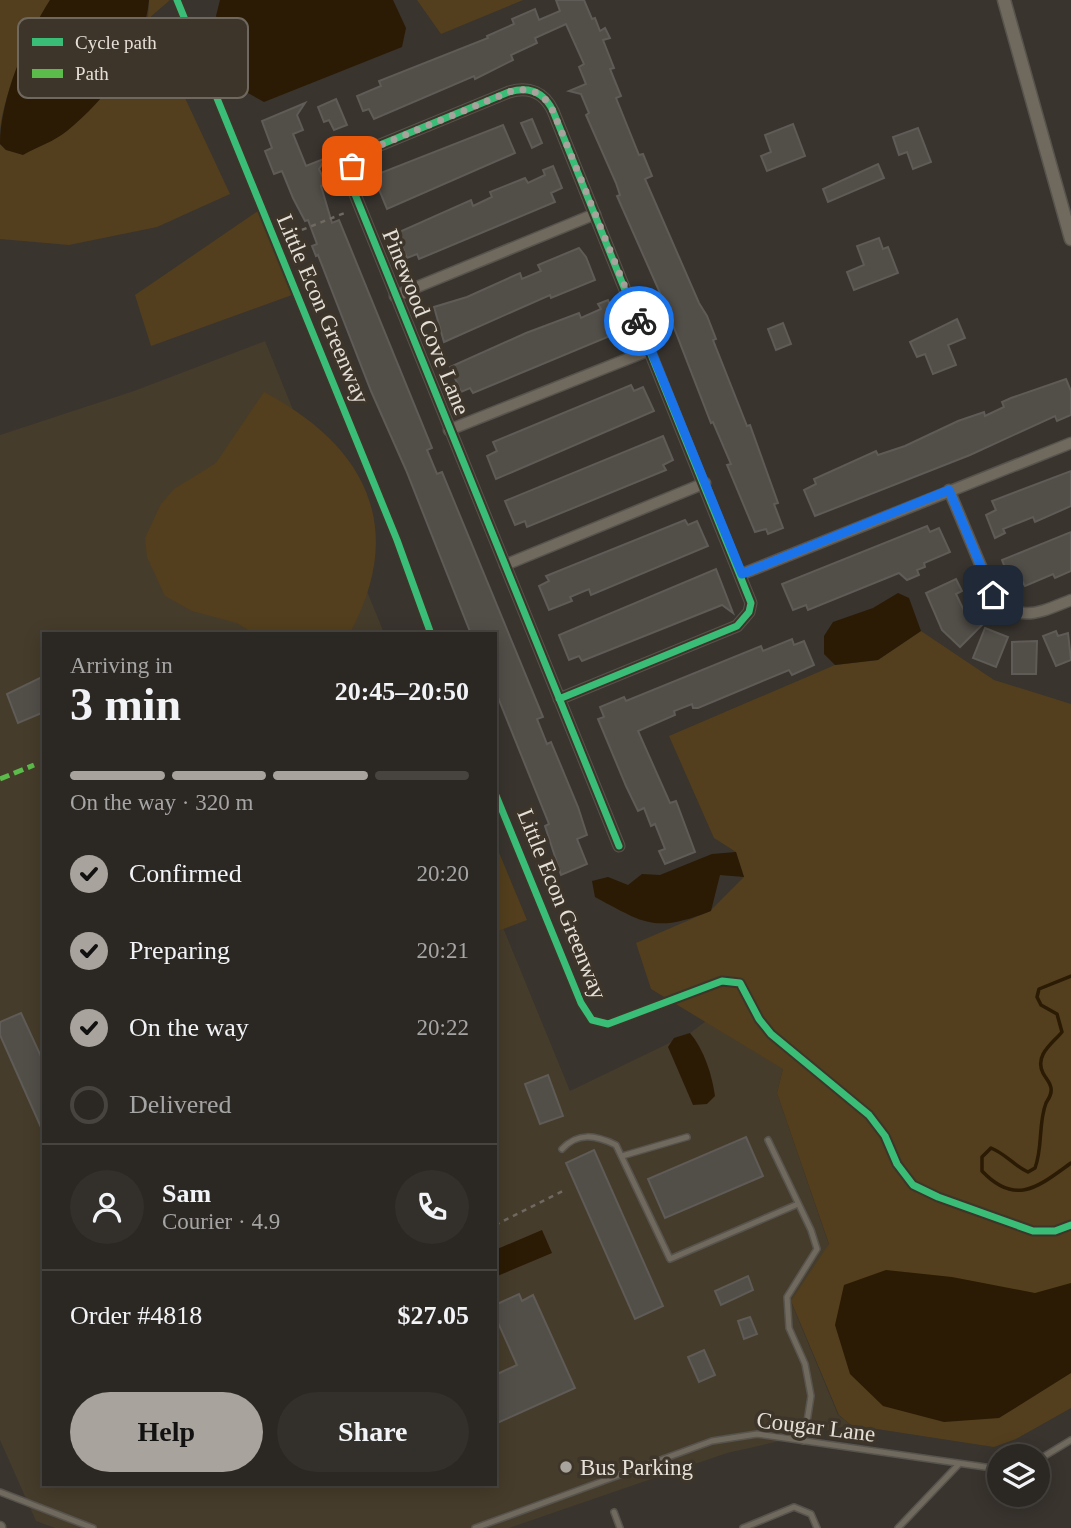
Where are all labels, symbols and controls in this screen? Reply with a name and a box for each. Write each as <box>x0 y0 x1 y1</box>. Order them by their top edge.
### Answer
legend <box>18 18 248 98</box>
text: Cycle path <box>75 32 157 53</box>
text: Path <box>75 63 109 84</box>
pin <box>322 136 382 196</box>
icon: bag <box>333 147 371 185</box>
street label: Little Econ Greenway <box>272 211 374 408</box>
street label: Pinewood Cove Lane <box>377 226 475 418</box>
courier <box>604 286 674 356</box>
icon: bike <box>620 302 658 340</box>
pin <box>963 565 1023 625</box>
icon: home <box>974 576 1012 614</box>
text: Arriving in <box>70 653 173 678</box>
text: 20:45–20:50 <box>335 677 469 706</box>
text: 3 min <box>70 679 181 730</box>
text: On the way · 320 m <box>70 790 253 815</box>
street label: Little Econ Greenway <box>512 805 612 1003</box>
icon: check <box>70 855 108 893</box>
text: Confirmed <box>129 859 242 888</box>
text: 20:20 <box>417 861 469 886</box>
icon: check <box>70 932 108 970</box>
text: Preparing <box>129 936 230 965</box>
text: 20:21 <box>417 938 469 963</box>
icon: check <box>70 1009 108 1047</box>
text: On the way <box>129 1013 249 1042</box>
text: 20:22 <box>417 1015 469 1040</box>
text: Delivered <box>129 1090 232 1119</box>
button: person <box>70 1170 144 1244</box>
button: phone <box>395 1170 469 1244</box>
text: Sam <box>162 1179 211 1208</box>
text: Courier · 4.9 <box>162 1209 280 1234</box>
text: Order #4818 <box>70 1301 202 1330</box>
text: $27.05 <box>398 1301 469 1330</box>
button: Help <box>70 1392 263 1472</box>
button: Share <box>277 1392 469 1472</box>
street label: Cougar Lane <box>755 1407 877 1447</box>
map controls <box>987 1444 1050 1507</box>
button: layers <box>987 1444 1050 1507</box>
place label: Bus Parking <box>580 1455 694 1480</box>
marker: Bus Parking <box>558 1459 574 1475</box>

